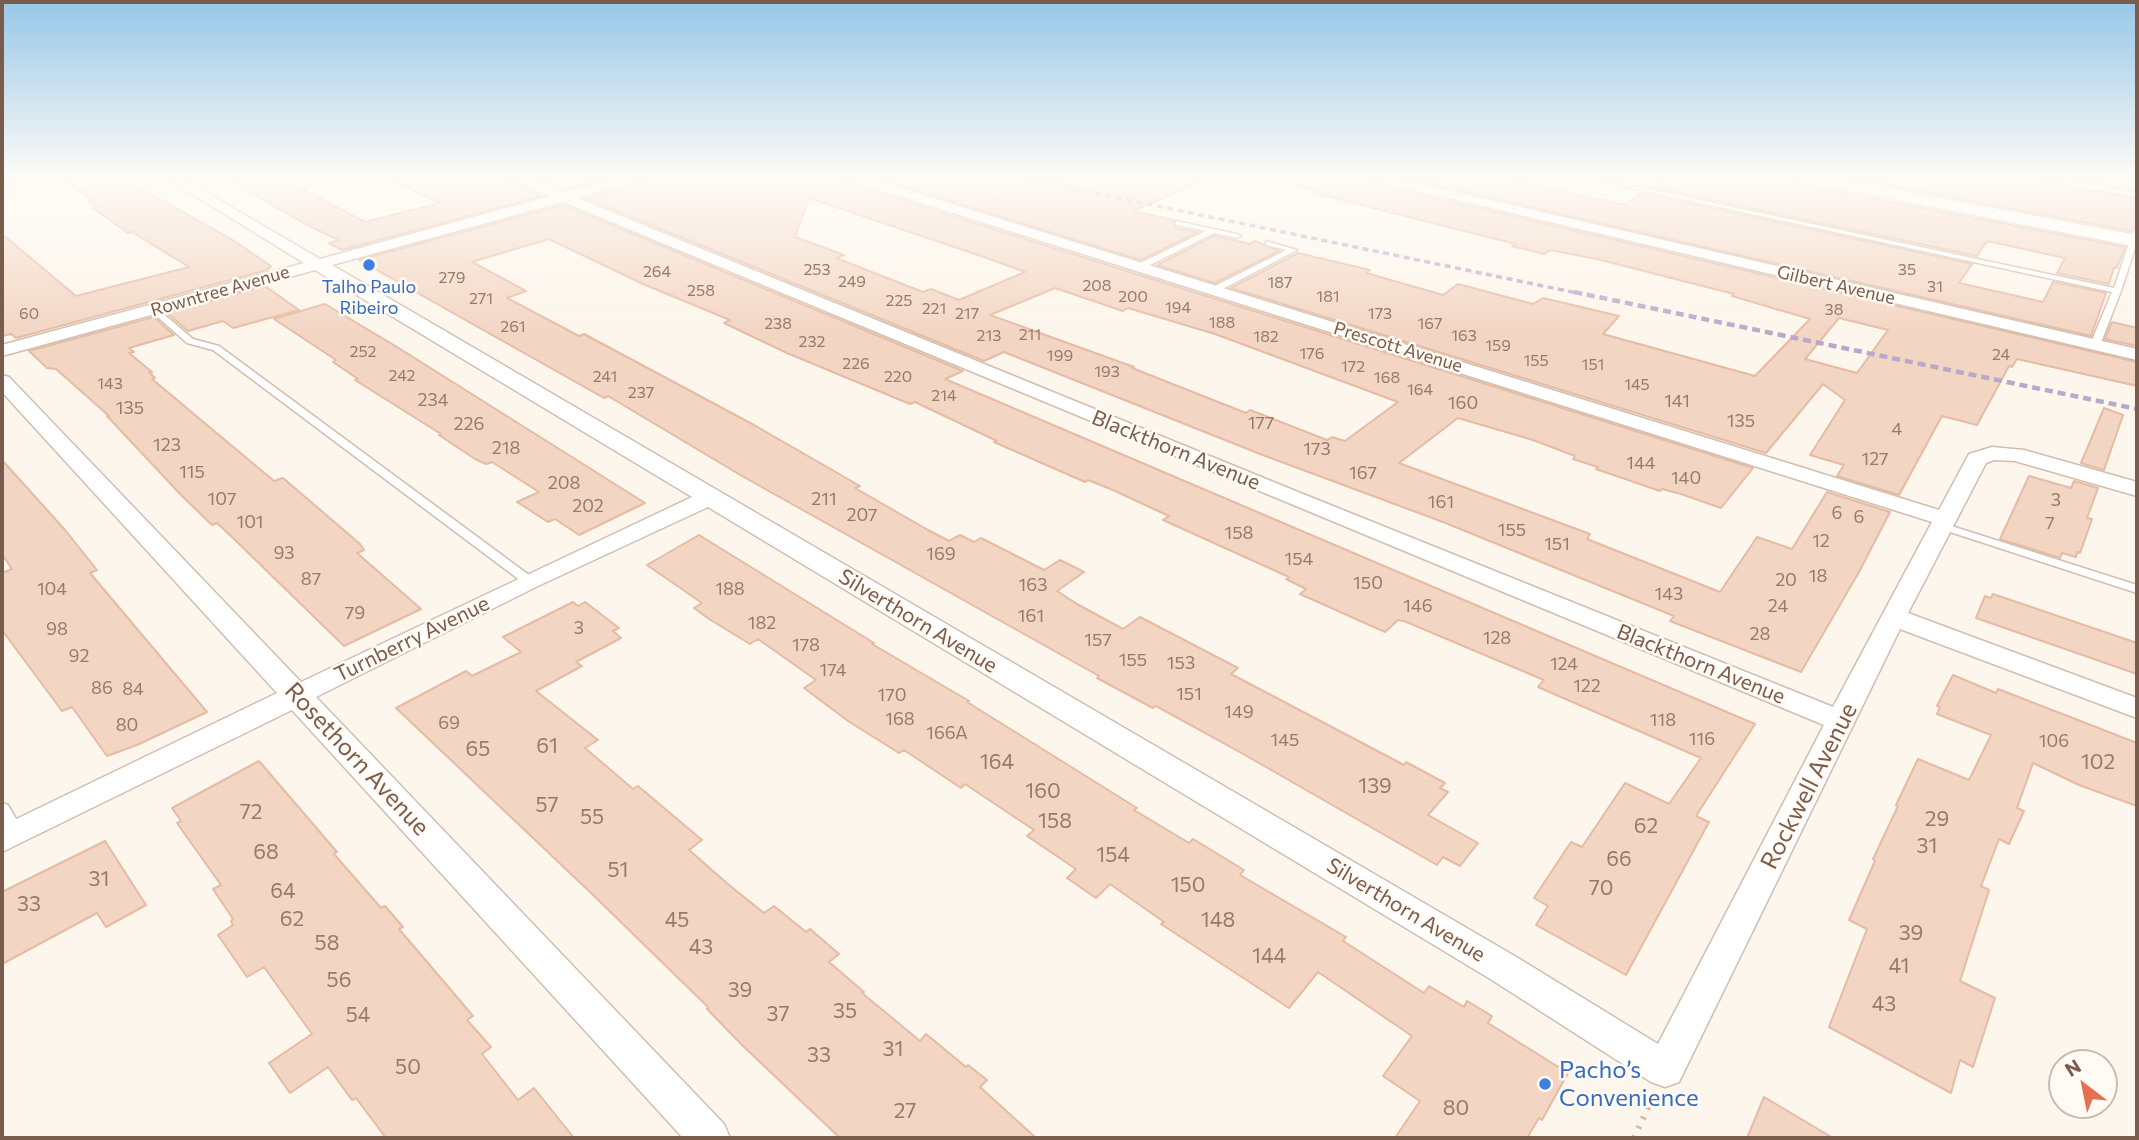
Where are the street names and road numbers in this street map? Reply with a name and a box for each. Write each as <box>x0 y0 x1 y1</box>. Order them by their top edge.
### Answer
street label: Rowntree Avenue <box>148 261 292 321</box>
street label: Gilbert Avenue <box>1775 261 1897 309</box>
street label: Prescott Avenue <box>1331 317 1465 377</box>
street label: Blackthorn Avenue <box>1088 405 1264 495</box>
street label: Silverthorn Avenue <box>834 564 1002 678</box>
street label: Turnberry Avenue <box>331 591 493 687</box>
street label: Blackthorn Avenue <box>1613 619 1789 709</box>
street label: Rosethorn Avenue <box>279 677 435 841</box>
street label: Rockwell Avenue <box>1755 698 1863 874</box>
street label: Silverthorn Avenue <box>1322 853 1490 967</box>

